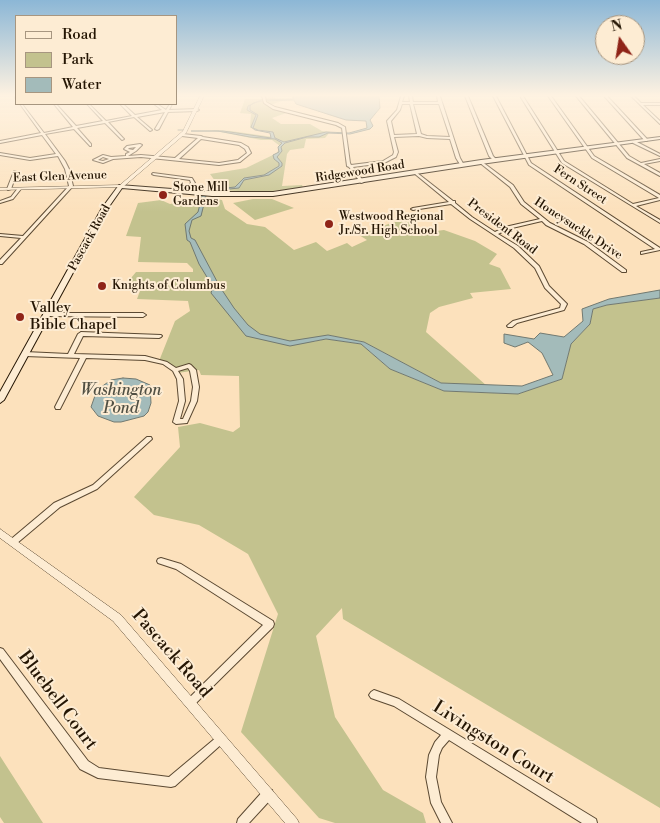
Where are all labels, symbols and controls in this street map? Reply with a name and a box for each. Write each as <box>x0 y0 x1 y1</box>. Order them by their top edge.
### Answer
legend <box>15 15 178 105</box>
north arrow <box>595 15 645 65</box>
text: N <box>609 16 624 36</box>
text: Road <box>62 25 97 44</box>
text: Park <box>62 50 93 69</box>
text: Water <box>62 75 101 94</box>
street label: Ridgewood Road <box>314 158 406 186</box>
street label: Fern Street <box>551 162 609 208</box>
street label: East Glen Avenue <box>13 168 107 186</box>
place label: Stone Mill Gardens <box>173 181 228 209</box>
marker: Stone Mill Gardens <box>157 189 169 201</box>
street label: Honeysuckle Drive <box>531 195 625 263</box>
street label: President Road <box>464 196 540 258</box>
street label: Pascack Road <box>66 202 114 274</box>
place label: Westwood Regional Jr./Sr. High School <box>339 210 444 238</box>
marker: Westwood Regional Jr./Sr. High School <box>323 218 335 230</box>
place label: Knights of Columbus <box>112 279 225 293</box>
marker: Knights of Columbus <box>96 280 108 292</box>
place label: Valley Bible Chapel <box>30 299 117 334</box>
marker: Valley Bible Chapel <box>14 311 26 323</box>
water label: Washington Pond <box>81 381 161 419</box>
street label: Pascack Road <box>127 605 215 703</box>
street label: Bluebell Court <box>13 647 101 755</box>
street label: Livingston Court <box>428 697 558 789</box>

